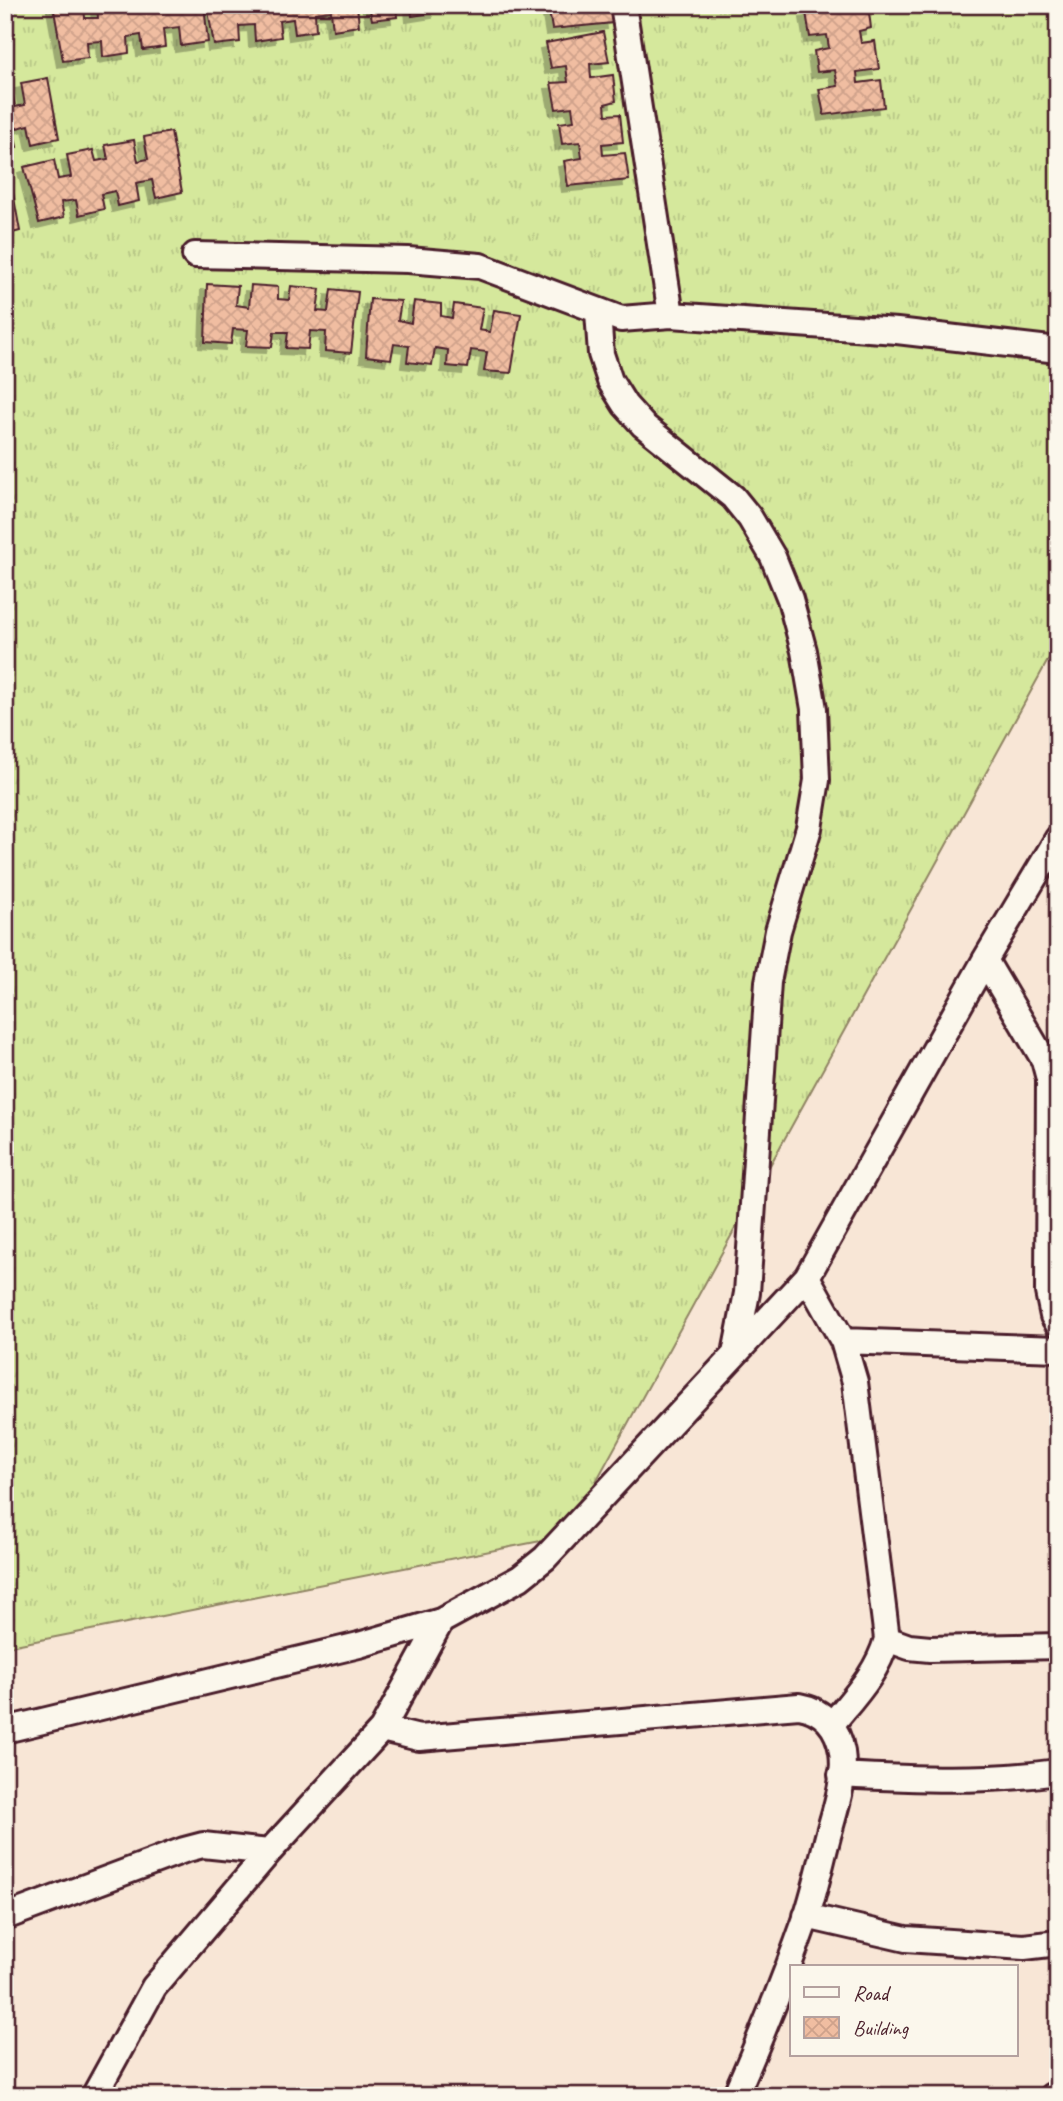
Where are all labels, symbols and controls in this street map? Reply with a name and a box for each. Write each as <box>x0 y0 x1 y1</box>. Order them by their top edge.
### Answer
legend <box>790 1965 1018 2056</box>
text: Road <box>853 1980 892 2006</box>
text: Building <box>853 2015 910 2041</box>

